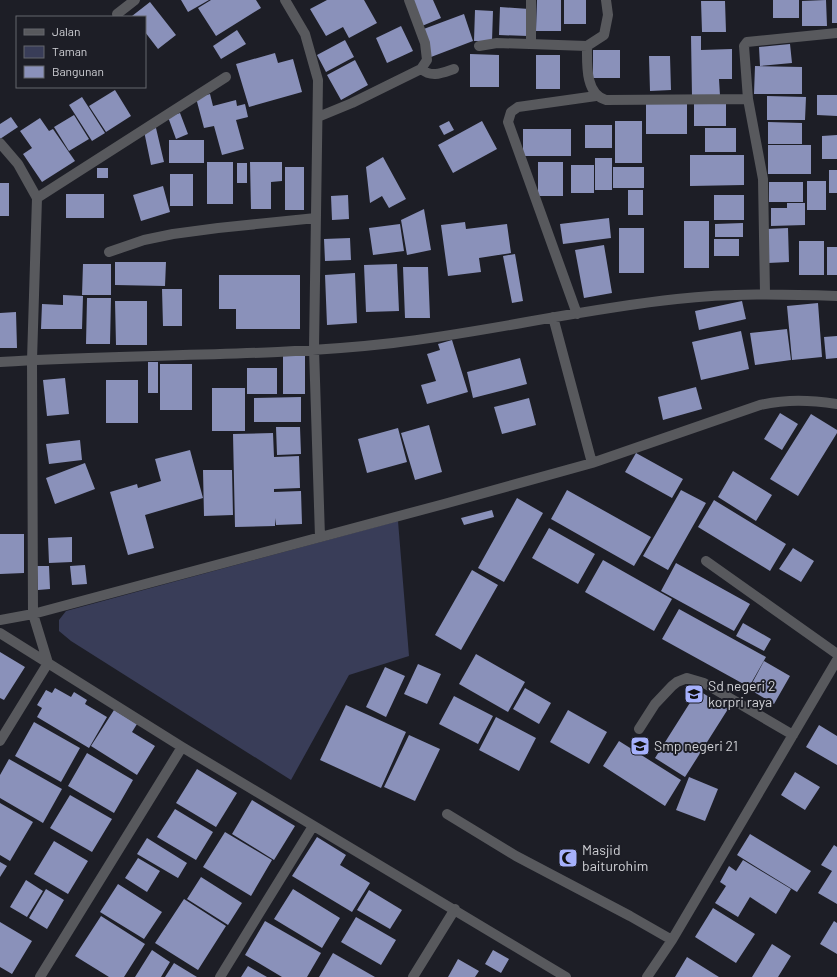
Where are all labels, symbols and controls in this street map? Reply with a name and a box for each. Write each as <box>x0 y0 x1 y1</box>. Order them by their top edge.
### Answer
legend <box>16 16 146 88</box>
text: Jalan <box>52 24 80 38</box>
text: Taman <box>52 44 87 58</box>
text: Bangunan <box>52 64 104 78</box>
place label: Sd negeri 2 korpri raya <box>708 677 775 710</box>
school or university icon: Sd negeri 2 korpri raya <box>683 683 705 705</box>
school or university icon: Smp negeri 21 <box>629 735 651 757</box>
place label: Smp negeri 21 <box>654 737 738 754</box>
place label: Masjid baiturohim <box>582 841 648 874</box>
mosque icon: Masjid baiturohim <box>557 847 579 869</box>

